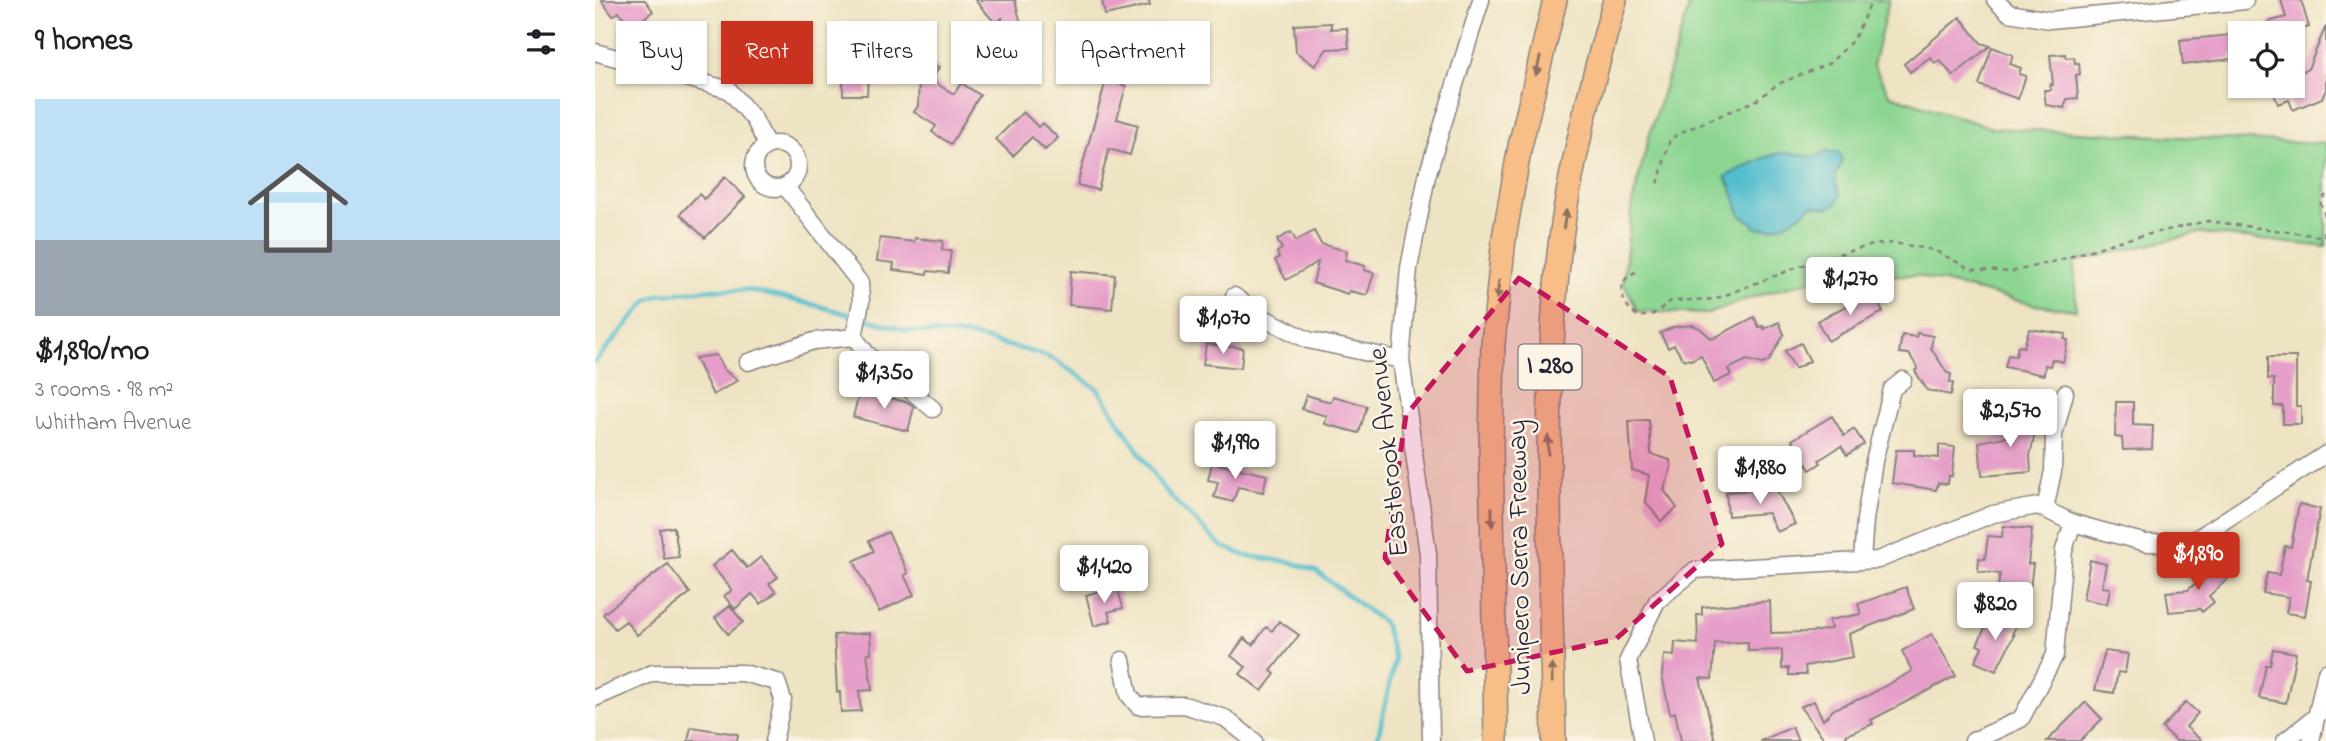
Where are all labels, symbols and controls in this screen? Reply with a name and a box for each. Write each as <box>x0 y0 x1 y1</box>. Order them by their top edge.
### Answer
text: 9 homes <box>35 20 133 64</box>
chip: Buy <box>616 21 707 84</box>
chip: Rent <box>721 21 813 84</box>
chip: Filters <box>827 21 937 84</box>
chip: New <box>951 21 1042 84</box>
chip: Apartment <box>1056 21 1210 84</box>
map controls <box>2228 21 2305 98</box>
button: locate <box>2228 21 2305 98</box>
icon: filters <box>522 23 560 61</box>
one-way arrow <box>1532 55 1543 77</box>
icon: home <box>235 145 361 271</box>
one-way arrow <box>1560 208 1571 230</box>
pin: $1,270 <box>1793 258 1907 317</box>
text: $1,270 <box>1822 263 1878 296</box>
one-way arrow <box>1493 279 1504 301</box>
pin: $1,070 <box>1166 296 1280 356</box>
text: $1,070 <box>1196 302 1250 335</box>
text: $1,890/mo <box>35 330 149 374</box>
road number: I 280 <box>1518 344 1581 390</box>
street label: Eastbrook Avenue <box>1359 345 1421 559</box>
pin: $1,350 <box>827 352 941 411</box>
text: $1,350 <box>855 357 913 390</box>
text: 3 rooms · 98 m² <box>35 374 173 407</box>
pin: $2,570 <box>1953 390 2067 449</box>
text: $2,570 <box>1979 395 2041 428</box>
text: Whitham Avenue <box>35 407 191 440</box>
street label: Junipero Serra Freeway <box>1498 419 1544 695</box>
pin: $1,990 <box>1178 421 1292 481</box>
text: $1,990 <box>1211 427 1259 460</box>
one-way arrow <box>1542 434 1554 456</box>
pin: $1,880 <box>1703 447 1817 506</box>
text: $1,880 <box>1734 452 1786 485</box>
one-way arrow <box>1487 506 1498 528</box>
pin: $1,890 <box>2141 532 2255 592</box>
text: $1,890 <box>2173 538 2223 571</box>
pin: $1,420 <box>1047 546 1161 605</box>
text: $1,420 <box>1076 551 1132 584</box>
pin: $820 <box>1954 582 2036 642</box>
text: $820 <box>1973 588 2017 621</box>
one-way arrow <box>1547 662 1558 684</box>

